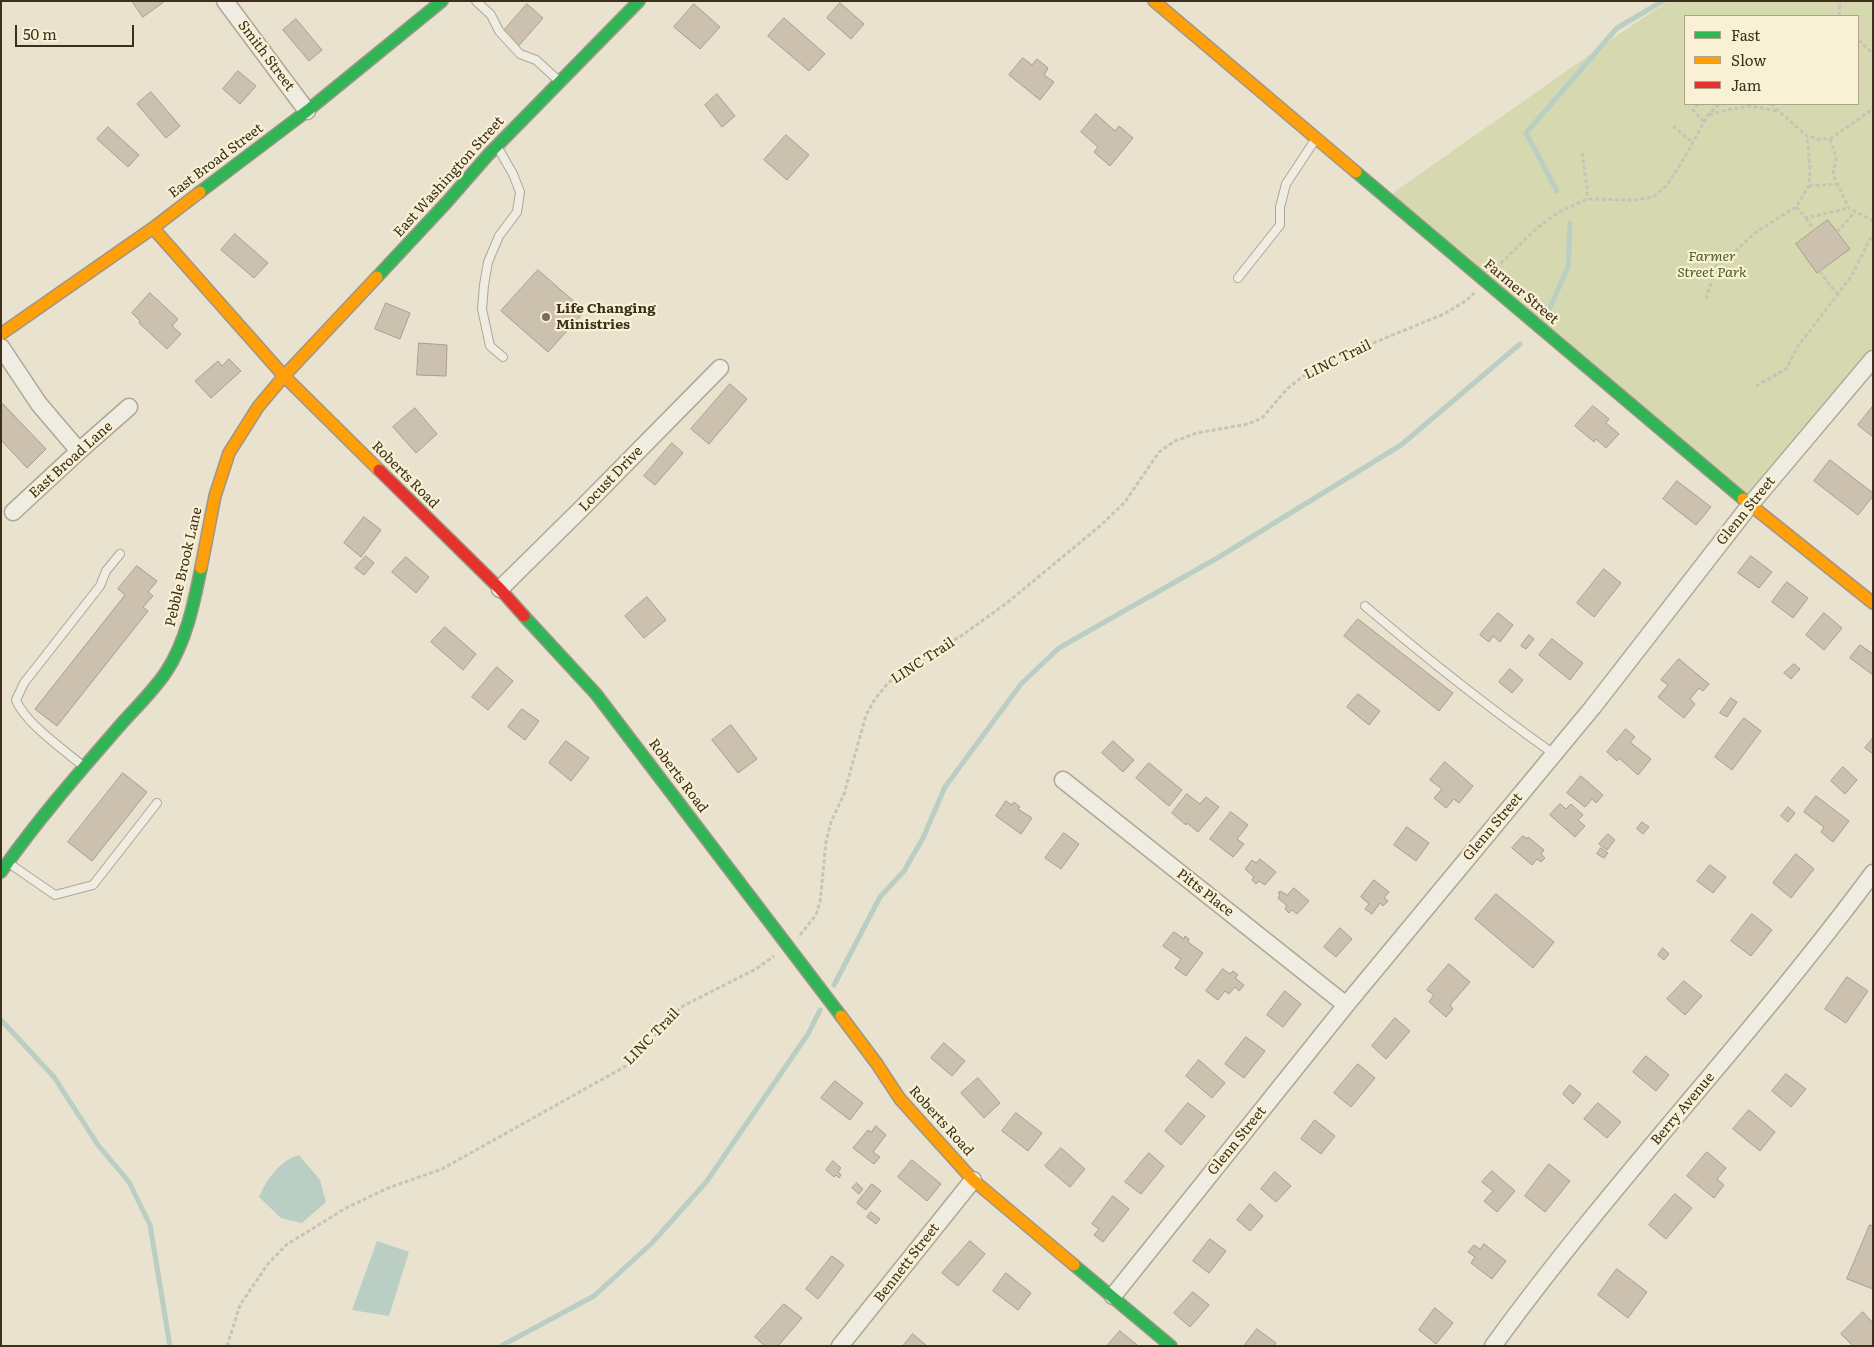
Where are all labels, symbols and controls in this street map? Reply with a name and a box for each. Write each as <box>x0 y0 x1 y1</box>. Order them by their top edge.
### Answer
scale bar <box>18 15 136 47</box>
legend <box>1684 15 1859 105</box>
street label: Smith Street <box>234 17 298 95</box>
text: 50 m <box>23 22 57 45</box>
text: Fast <box>1731 23 1760 46</box>
text: Slow <box>1731 48 1766 71</box>
text: Jam <box>1731 73 1761 96</box>
street label: East Washington Street <box>390 113 508 241</box>
street label: East Broad Street <box>166 120 266 202</box>
park label: Farmer Street Park <box>1677 249 1747 282</box>
street label: Farmer Street <box>1480 256 1562 328</box>
place label: Life Changing Ministries <box>556 301 656 334</box>
marker: Life Changing Ministries <box>540 311 552 323</box>
street label: LINC Trail <box>1302 337 1374 383</box>
street label: East Broad Lane <box>26 418 116 502</box>
street label: Roberts Road <box>368 438 442 512</box>
street label: Locust Drive <box>576 443 646 515</box>
street label: Glenn Street <box>1713 473 1779 549</box>
street label: Pebble Brook Lane <box>162 506 206 628</box>
street label: LINC Trail <box>888 634 958 688</box>
street label: Roberts Road <box>645 736 711 816</box>
street label: Glenn Street <box>1460 790 1526 864</box>
street label: Pitts Place <box>1173 866 1237 920</box>
street label: LINC Trail <box>621 1005 683 1069</box>
street label: Berry Avenue <box>1648 1069 1718 1149</box>
street label: Roberts Road <box>905 1083 977 1159</box>
street label: Glenn Street <box>1204 1103 1270 1179</box>
street label: Bennett Street <box>871 1220 943 1306</box>

